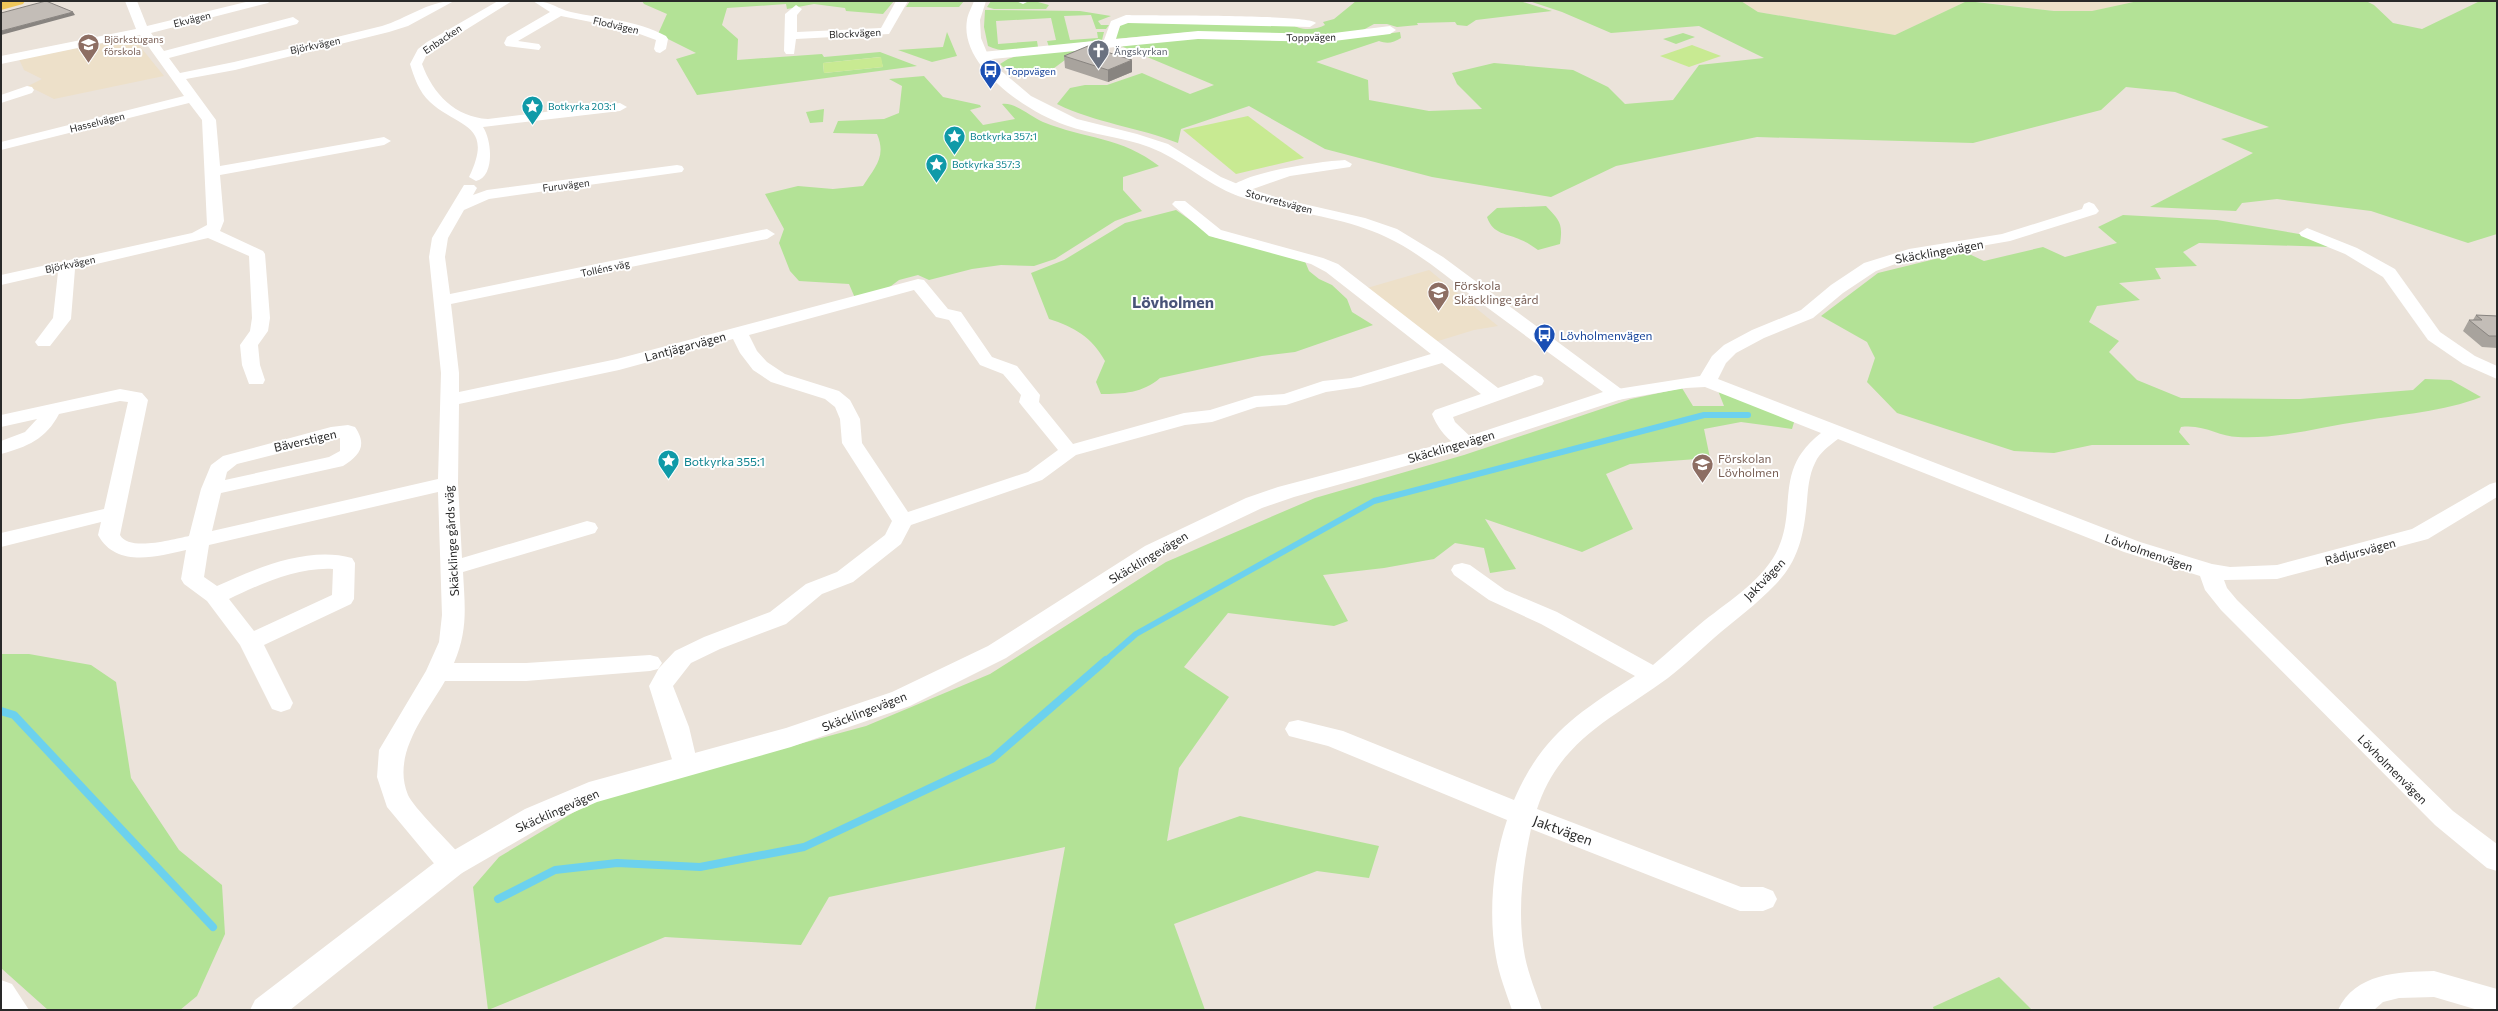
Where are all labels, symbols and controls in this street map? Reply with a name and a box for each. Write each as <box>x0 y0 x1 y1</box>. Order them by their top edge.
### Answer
street label: Ekvägen <box>172 9 212 29</box>
street label: Flodvägen <box>592 14 640 36</box>
street label: Enbacken <box>420 22 464 56</box>
street label: Blockvägen <box>829 26 881 40</box>
street label: Toppvägen <box>1286 31 1336 43</box>
school or university icon: Björkstugans förskola <box>75 32 101 65</box>
place label: Björkstugans förskola <box>104 33 164 57</box>
street label: Björkvägen <box>289 34 341 56</box>
church icon: Ängskyrkan <box>1086 38 1112 71</box>
place label: Ängskyrkan <box>1114 45 1168 57</box>
bus stop icon: Toppvägen <box>978 58 1004 91</box>
place label: Toppvägen <box>1006 65 1056 77</box>
place icon: Botkyrka 203:1 <box>520 93 546 126</box>
place label: Botkyrka 203:1 <box>548 100 616 112</box>
street label: Hasselvägen <box>68 109 126 135</box>
place icon: Botkyrka 357:1 <box>942 123 968 156</box>
place label: Botkyrka 357:1 <box>970 130 1037 142</box>
place icon: Botkyrka 357:3 <box>924 151 950 184</box>
place label: Botkyrka 357:3 <box>952 158 1021 170</box>
street label: Furuvägen <box>542 176 590 194</box>
street label: Storvretsvägen <box>1244 186 1314 216</box>
street label: Skäcklingevägen <box>1894 236 1984 266</box>
street label: Björkvägen <box>44 253 96 275</box>
street label: Tolléns väg <box>579 257 631 279</box>
place label: Förskola Skäcklinge gård <box>1454 278 1538 306</box>
school or university icon: Förskola Skäcklinge gård <box>1425 279 1451 312</box>
district label: Lövholmen <box>1132 292 1214 311</box>
bus stop icon: Lövholmenvägen <box>1532 322 1558 355</box>
street label: Lantjägarvägen <box>643 328 727 364</box>
place label: Lövholmenvägen <box>1560 328 1652 342</box>
street label: Bäverstigen <box>272 426 338 454</box>
street label: Skäcklingevägen <box>1406 427 1496 465</box>
place icon: Botkyrka 355:1 <box>656 448 682 481</box>
place label: Förskolan Lövholmen <box>1718 451 1779 479</box>
school or university icon: Förskolan Lövholmen <box>1689 452 1715 485</box>
place label: Botkyrka 355:1 <box>684 454 765 468</box>
street label: Skäcklinge gårds väg <box>441 485 461 597</box>
street label: Skäcklingevägen <box>1106 528 1190 586</box>
street label: Lövholmenvägen <box>2103 530 2195 574</box>
street label: Rådjursvägen <box>2323 535 2397 567</box>
street label: Jaktvägen <box>1741 555 1788 604</box>
street label: Skäcklingevägen <box>820 688 908 734</box>
street label: Lövholmenvägen <box>2355 731 2431 807</box>
street label: Skäcklingevägen <box>513 785 601 835</box>
street label: Jaktvägen <box>1531 811 1595 849</box>

